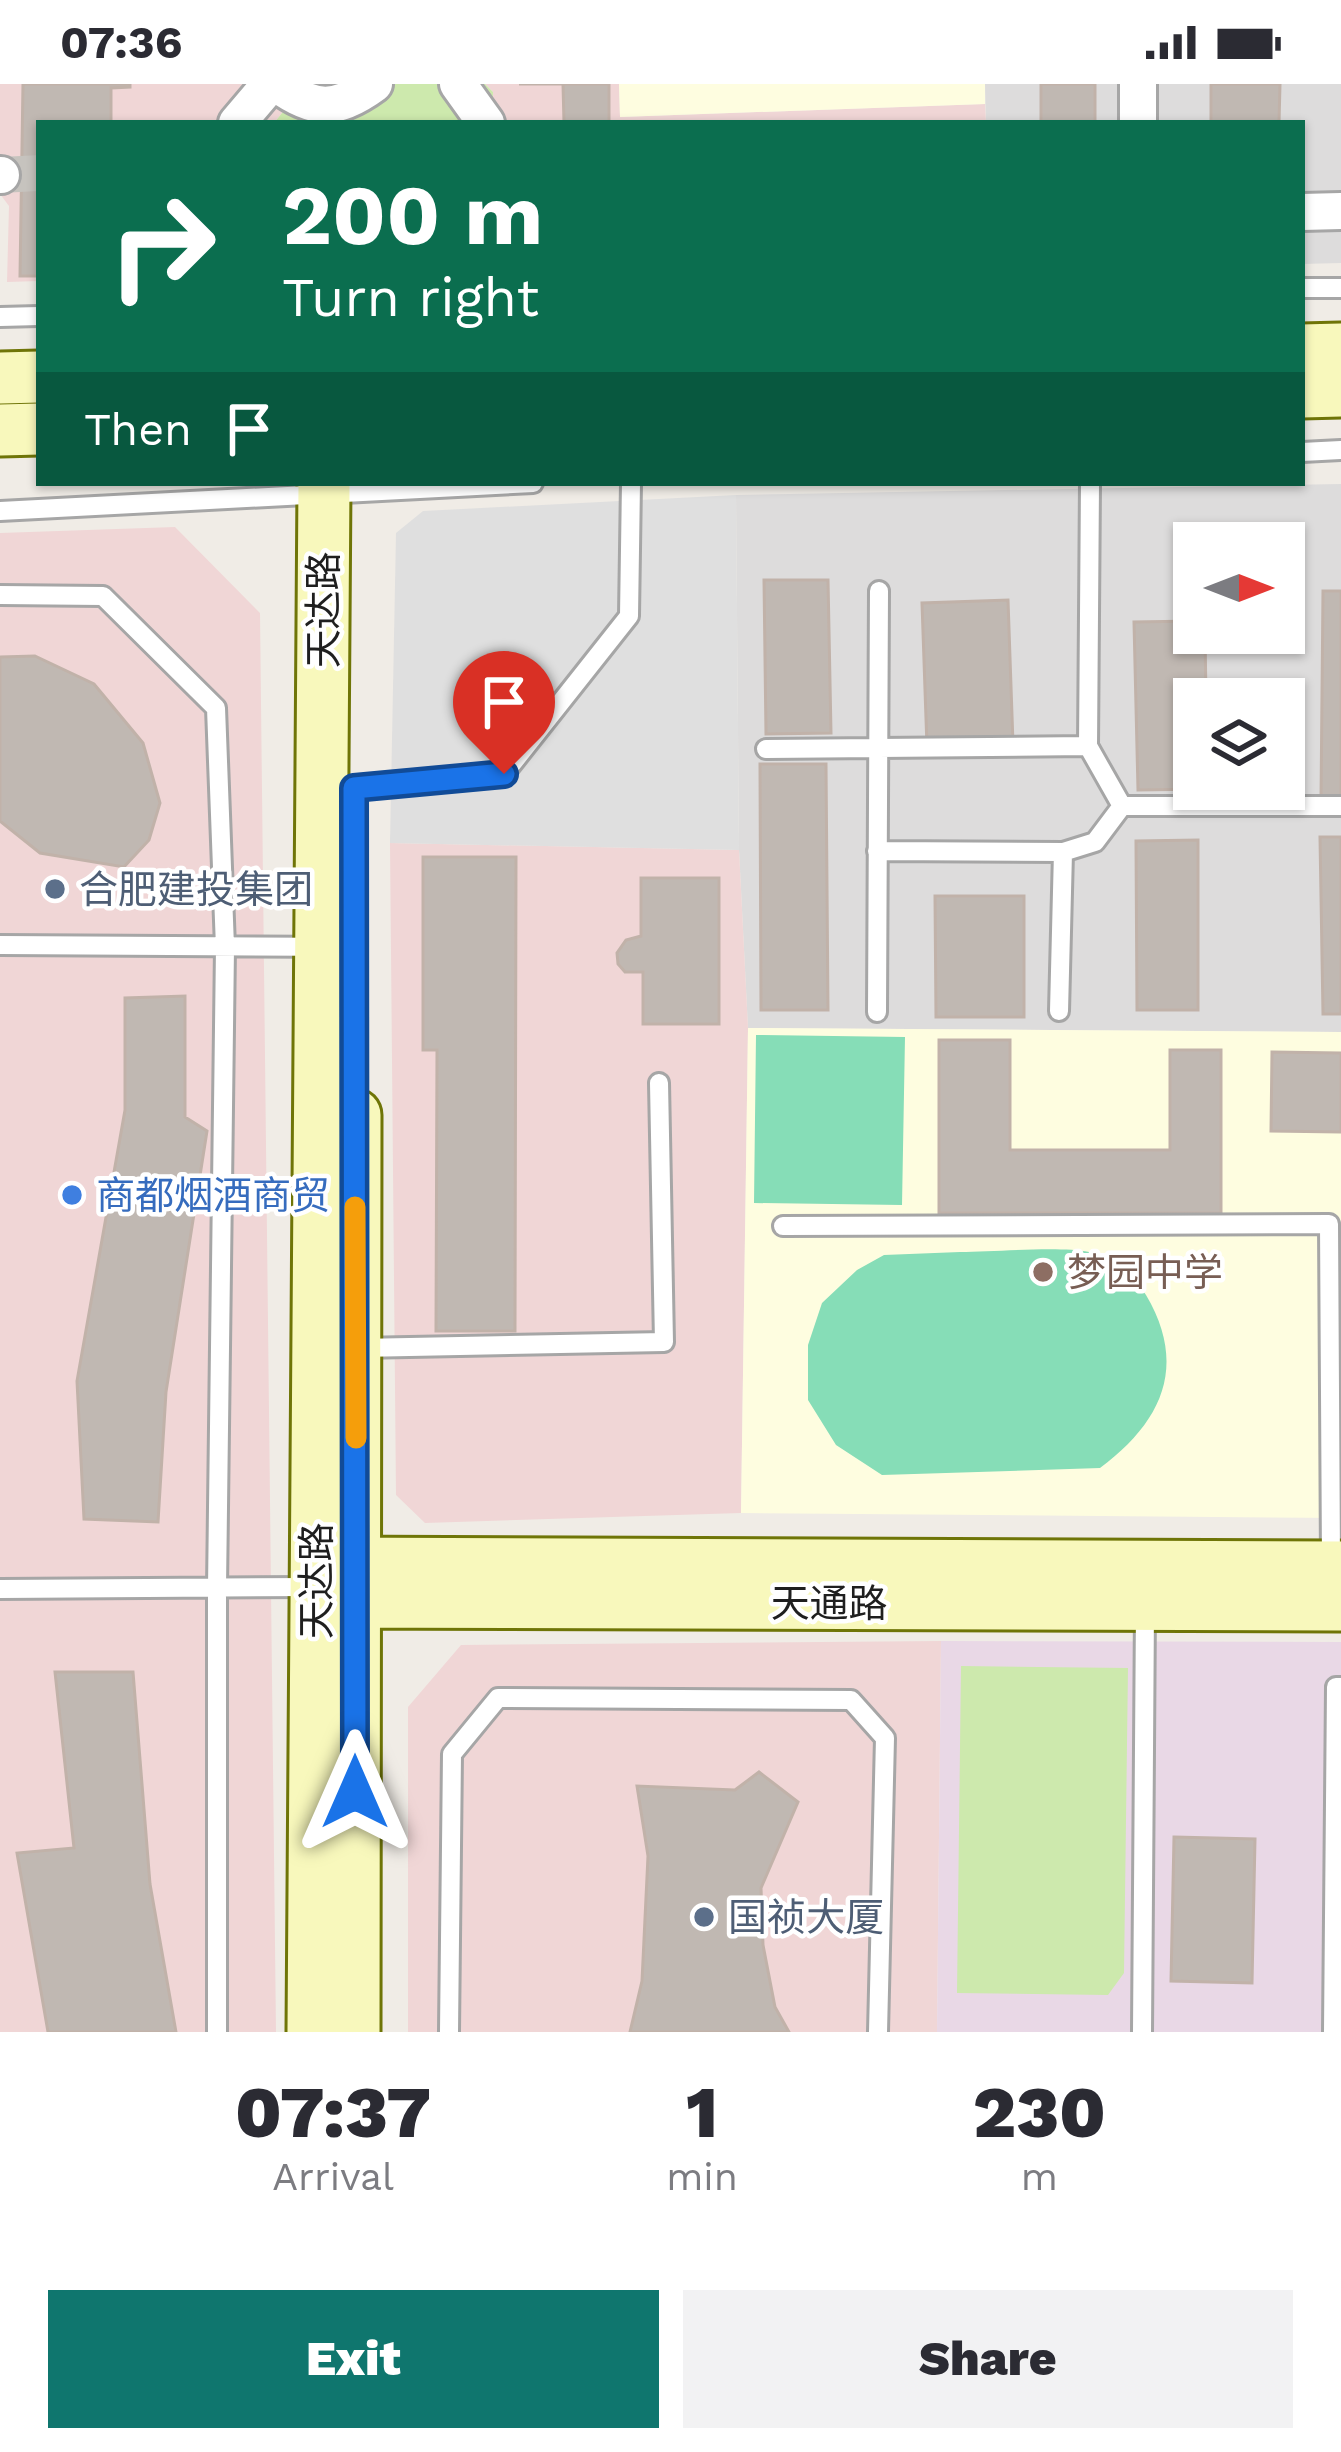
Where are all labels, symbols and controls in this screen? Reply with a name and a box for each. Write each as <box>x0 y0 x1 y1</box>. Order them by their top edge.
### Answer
text: 07:36 <box>60 16 182 69</box>
text: 200 m <box>282 166 543 264</box>
icon: right <box>84 168 240 324</box>
text: Turn right <box>282 266 539 329</box>
icon: arrive <box>216 396 282 462</box>
text: Then <box>84 403 192 456</box>
north arrow <box>1173 522 1305 654</box>
map controls <box>1173 522 1305 810</box>
street label: 天达路 <box>301 551 346 669</box>
pin <box>453 651 555 774</box>
icon: arrive <box>471 669 537 735</box>
button: layers <box>1173 678 1305 810</box>
place label: 合肥建投集团 <box>79 867 313 912</box>
marker: 合肥建投集团 <box>42 876 68 902</box>
place label: 商都烟酒商贸 <box>96 1173 330 1218</box>
marker: 商都烟酒商贸 <box>59 1182 85 1208</box>
place label: 梦园中学 <box>1067 1250 1223 1295</box>
marker: 梦园中学 <box>1030 1259 1056 1285</box>
street label: 天达路 <box>294 1522 339 1640</box>
street label: 天通路 <box>770 1581 888 1626</box>
position arrow <box>292 1729 418 1855</box>
place label: 国祯大厦 <box>728 1895 884 1940</box>
marker: 国祯大厦 <box>691 1904 717 1930</box>
text: 07:37 <box>235 2070 431 2154</box>
text: 1 <box>686 2070 718 2154</box>
text: 230 <box>973 2070 1106 2154</box>
text: Arrival <box>272 2154 394 2199</box>
text: min <box>666 2154 738 2199</box>
text: m <box>1021 2154 1058 2199</box>
button: Exit <box>48 2290 659 2428</box>
button: Share <box>683 2290 1293 2428</box>

